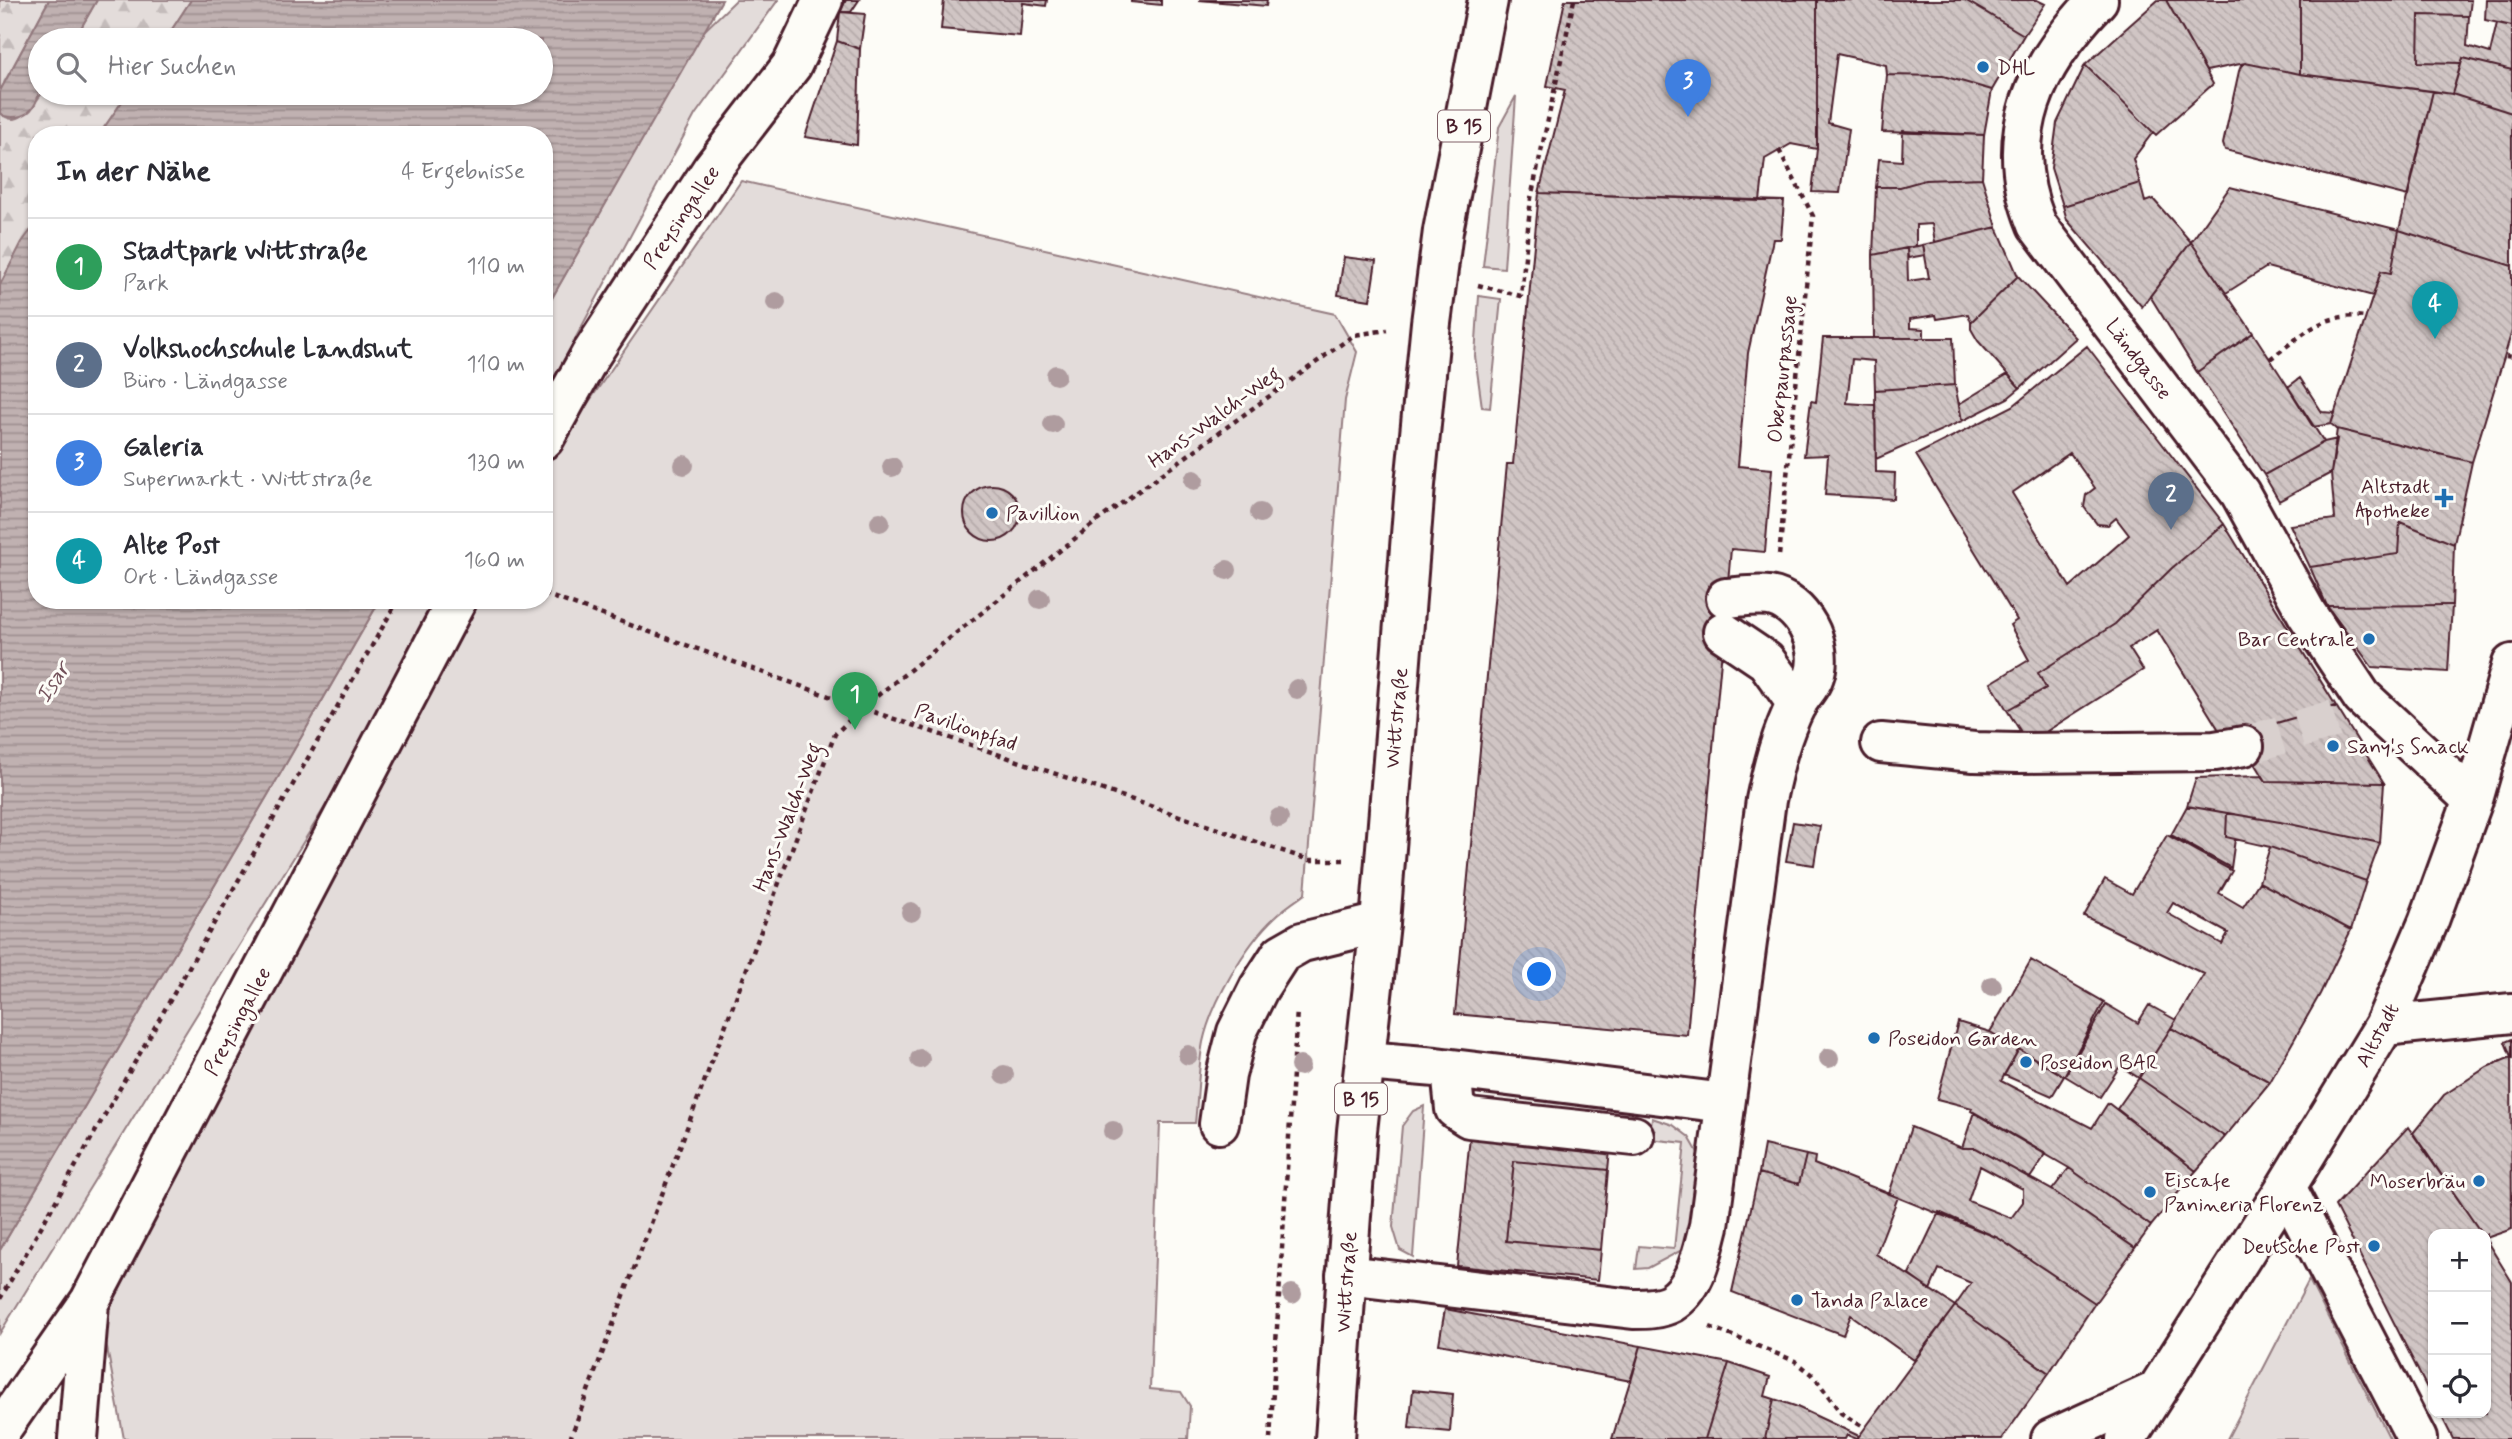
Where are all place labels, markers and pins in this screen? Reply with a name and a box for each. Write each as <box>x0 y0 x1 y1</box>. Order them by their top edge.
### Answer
place label: DHL <box>1997 54 2036 82</box>
pin: 3 <box>1665 59 1711 117</box>
marker: DHL <box>1975 59 1991 75</box>
pin: 4 <box>2412 281 2458 339</box>
pin: 2 <box>2148 472 2194 530</box>
place label: Altstadt Apotheke <box>2355 473 2430 526</box>
marker: Altstadt Apotheke <box>2436 490 2452 506</box>
place label: Pavillion <box>1006 500 1080 528</box>
marker: Pavillion <box>984 505 1000 521</box>
place label: Bar Centrale <box>2238 626 2355 654</box>
marker: Bar Centrale <box>2361 631 2377 647</box>
pin: 1 <box>832 672 878 730</box>
place label: Sany's Snack <box>2347 733 2469 761</box>
marker: Sany's Snack <box>2325 738 2341 754</box>
place label: Poseidon Garden <box>1888 1025 2038 1053</box>
marker: Poseidon Garden <box>1866 1030 1882 1046</box>
place label: Poseidon BAR <box>2040 1049 2158 1077</box>
marker: Poseidon BAR <box>2018 1054 2034 1070</box>
place label: Eiscafe Panineria Florenz <box>2164 1167 2324 1219</box>
place label: Moserbräu <box>2370 1168 2465 1196</box>
marker: Moserbräu <box>2471 1173 2487 1189</box>
marker: Eiscafe Panineria Florenz <box>2142 1184 2158 1200</box>
place label: Deutsche Post <box>2241 1233 2360 1261</box>
marker: Deutsche Post <box>2366 1238 2382 1254</box>
place label: Tanda Palace <box>1811 1287 1929 1315</box>
marker: Tanda Palace <box>1789 1292 1805 1308</box>

